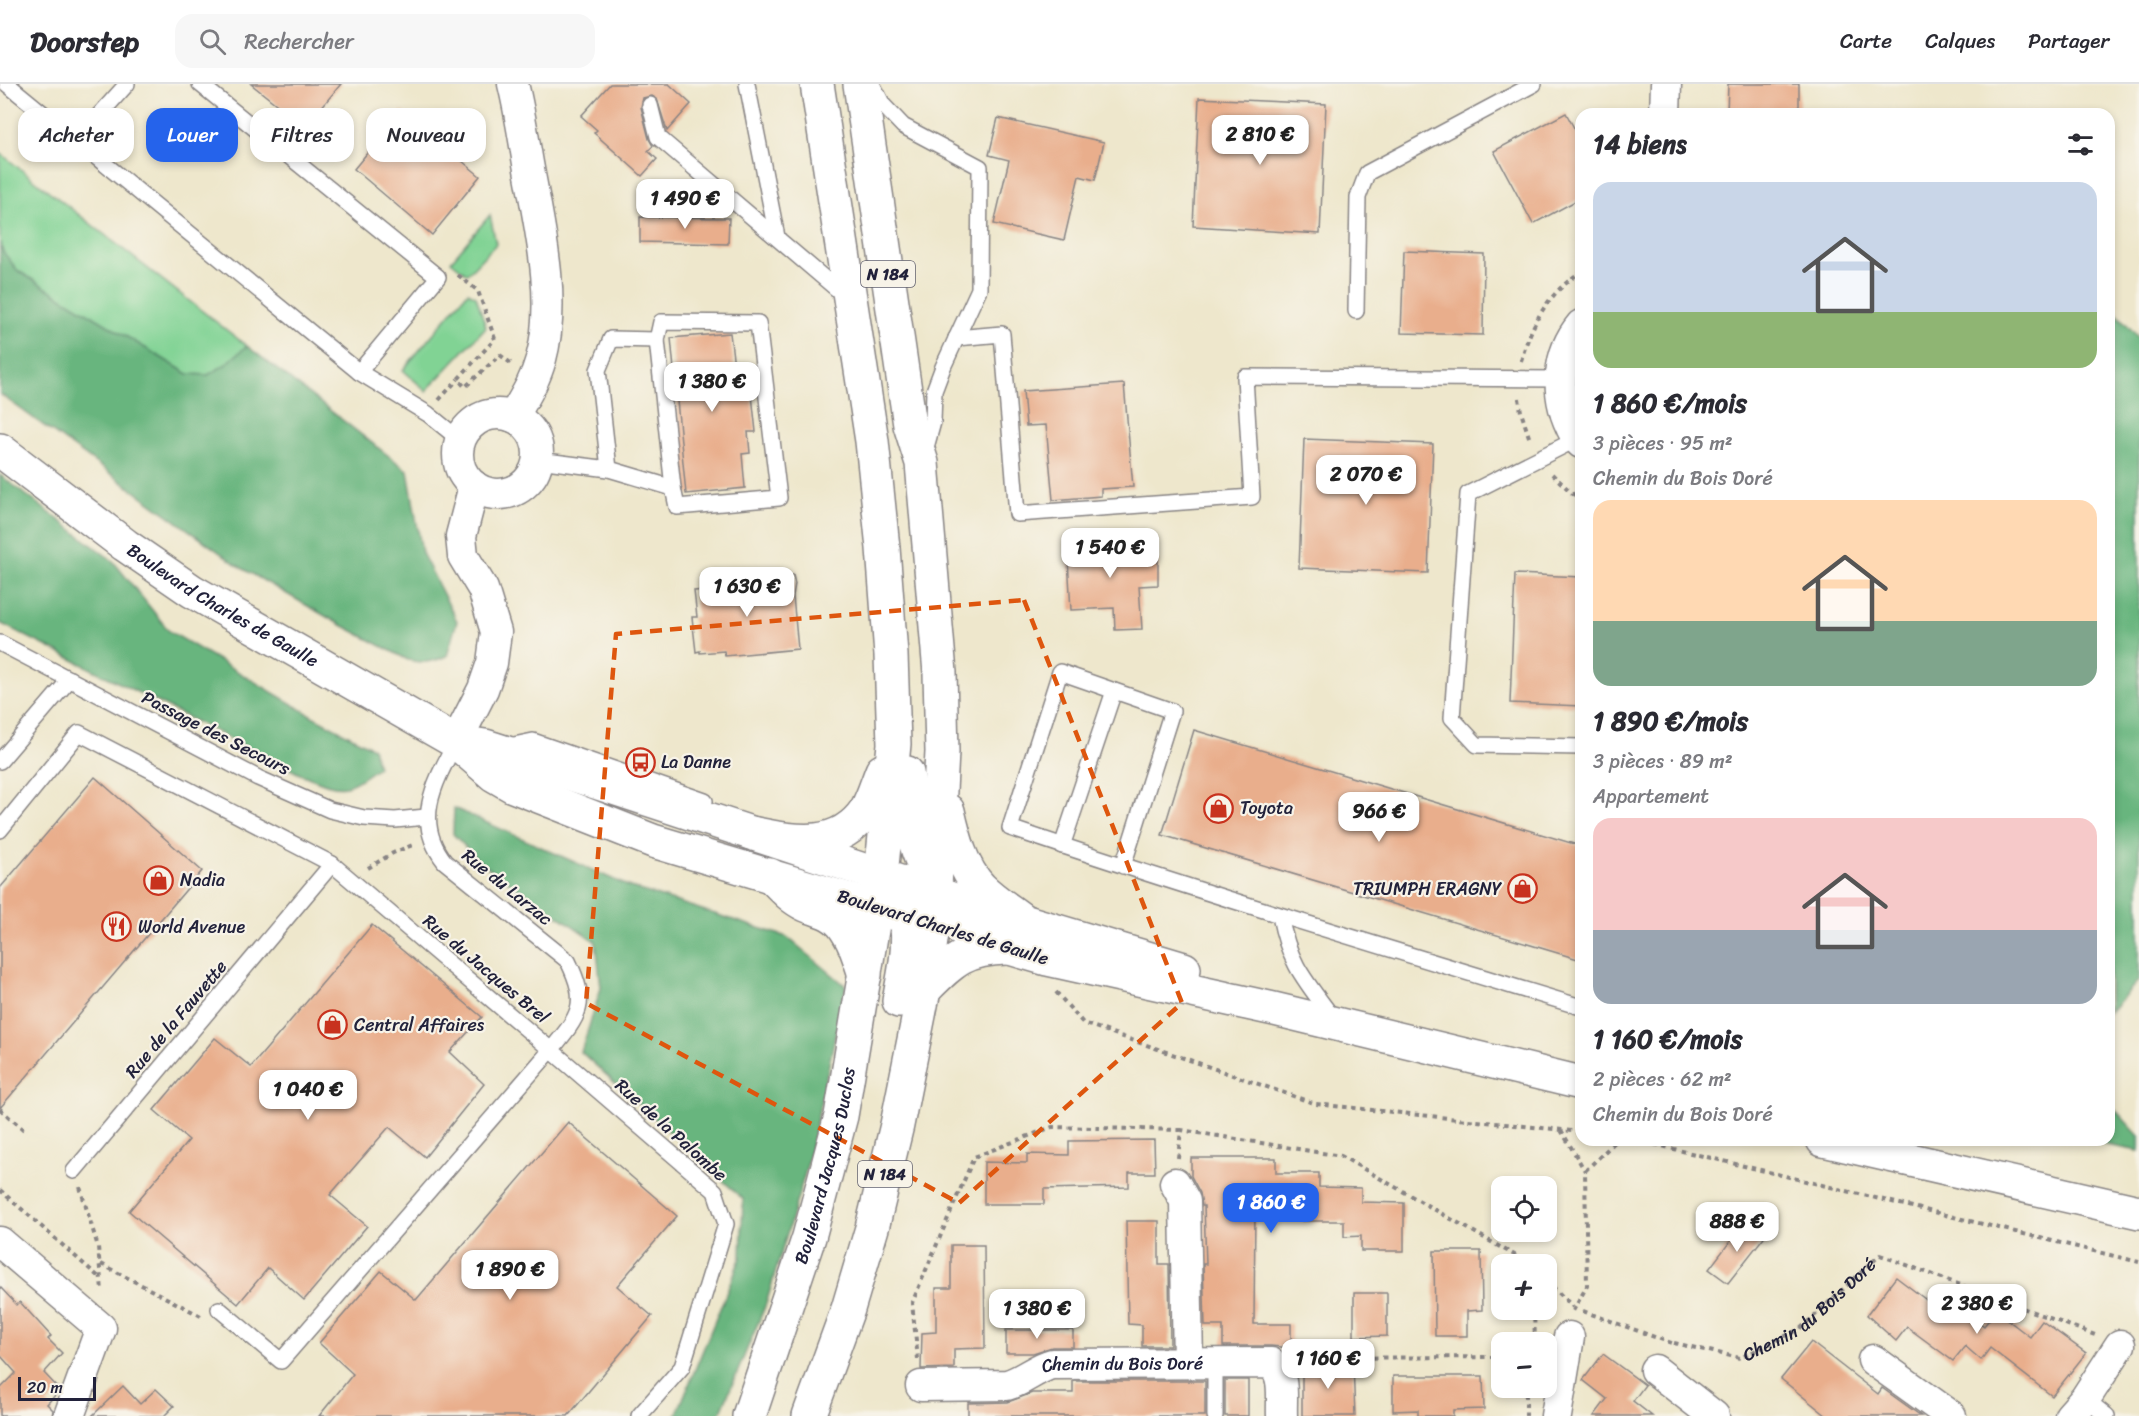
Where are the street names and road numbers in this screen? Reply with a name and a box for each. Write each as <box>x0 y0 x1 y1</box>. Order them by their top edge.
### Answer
road number: N 184 <box>861 261 915 287</box>
street label: Boulevard Charles de Gaulle <box>120 535 325 676</box>
street label: Passage des Secours <box>136 682 297 785</box>
street label: Rue du Larzac <box>454 840 560 934</box>
street label: Boulevard Charles de Gaulle <box>833 880 1053 974</box>
street label: Rue du Jacques Brel <box>415 906 557 1033</box>
street label: Rue de la Fauvette <box>117 953 235 1085</box>
street label: Boulevard Jacques Duclos <box>785 1064 865 1268</box>
street label: Rue de la Palombe <box>607 1070 735 1190</box>
road number: N 184 <box>858 1161 912 1187</box>
street label: Chemin du Bois Doré <box>1737 1250 1884 1370</box>
street label: Chemin du Bois Doré <box>1036 1347 1203 1382</box>

